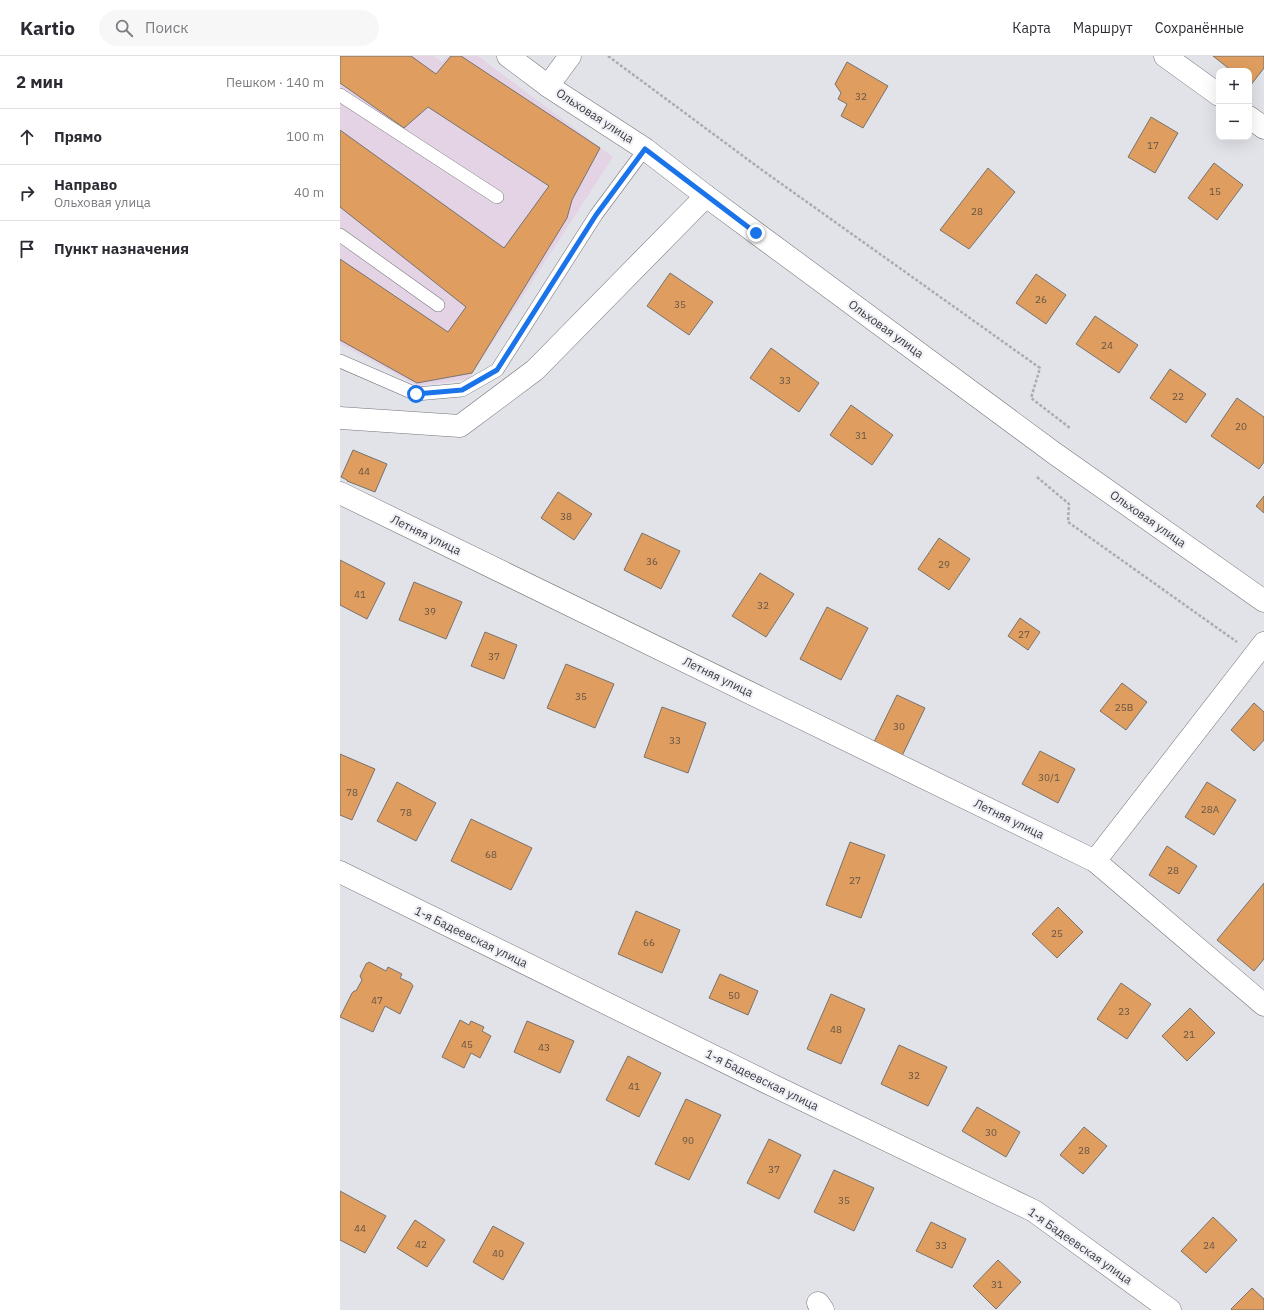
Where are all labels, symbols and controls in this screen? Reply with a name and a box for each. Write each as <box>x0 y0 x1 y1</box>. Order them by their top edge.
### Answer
search box <box>99 10 379 46</box>
text: Kartio <box>20 16 75 40</box>
icon: search <box>113 17 135 39</box>
text: Поиск <box>145 18 188 37</box>
text: Карта <box>1012 19 1051 37</box>
text: Маршрут <box>1073 19 1133 37</box>
text: Сохранённые <box>1155 19 1244 37</box>
map controls <box>1216 68 1252 140</box>
button: + <box>1216 68 1252 104</box>
text: 2 мин <box>16 71 63 93</box>
text: Пешком · 140 m <box>226 74 324 91</box>
street label: Ольховая улица <box>554 85 637 147</box>
house number: 32 <box>855 90 867 103</box>
button: − <box>1216 104 1252 140</box>
icon: ahead <box>16 126 38 148</box>
text: Прямо <box>54 127 102 146</box>
text: 100 m <box>286 128 324 145</box>
house number: 17 <box>1147 139 1159 152</box>
text: Направо <box>54 175 117 194</box>
icon: right <box>16 182 38 204</box>
text: 40 m <box>294 184 324 201</box>
house number: 15 <box>1209 185 1221 198</box>
text: Ольховая улица <box>54 194 151 211</box>
house number: 28 <box>971 205 983 218</box>
route end <box>747 224 765 242</box>
icon: arrive <box>16 238 38 260</box>
text: Пункт назначения <box>54 239 189 258</box>
house number: 26 <box>1035 293 1047 306</box>
street label: Ольховая улица <box>846 296 927 361</box>
house number: 35 <box>674 298 686 311</box>
house number: 24 <box>1101 339 1113 352</box>
house number: 33 <box>779 374 791 387</box>
route start <box>407 385 425 403</box>
house number: 22 <box>1172 390 1184 403</box>
house number: 20 <box>1235 420 1247 433</box>
house number: 31 <box>855 429 867 442</box>
house number: 44 <box>358 465 370 478</box>
street label: Ольховая улица <box>1107 487 1190 551</box>
house number: 38 <box>560 510 572 523</box>
street label: Летняя улица <box>389 511 464 558</box>
house number: 36 <box>646 555 658 568</box>
house number: 29 <box>938 558 950 571</box>
house number: 41 <box>354 588 366 601</box>
house number: 32 <box>757 599 769 612</box>
house number: 39 <box>424 605 436 618</box>
house number: 27 <box>1018 628 1030 641</box>
house number: 37 <box>488 650 500 663</box>
street label: Летняя улица <box>681 653 756 700</box>
house number: 35 <box>575 690 587 703</box>
house number: 25В <box>1115 701 1133 714</box>
house number: 30 <box>893 720 905 733</box>
house number: 33 <box>669 734 681 747</box>
house number: 30/1 <box>1038 771 1060 784</box>
house number: 78 <box>346 786 358 799</box>
street label: Летняя улица <box>972 795 1047 842</box>
house number: 28А <box>1201 803 1220 816</box>
house number: 78 <box>400 806 412 819</box>
house number: 68 <box>485 848 497 861</box>
house number: 28 <box>1167 864 1179 877</box>
house number: 27 <box>849 874 861 887</box>
street label: 1-я Бадеевская улица <box>412 903 531 971</box>
house number: 25 <box>1051 927 1063 940</box>
house number: 66 <box>643 936 655 949</box>
house number: 50 <box>728 989 740 1002</box>
house number: 47 <box>371 994 383 1007</box>
house number: 23 <box>1118 1005 1130 1018</box>
house number: 48 <box>830 1023 842 1036</box>
house number: 21 <box>1183 1028 1195 1041</box>
house number: 45 <box>461 1038 473 1051</box>
house number: 43 <box>538 1041 550 1054</box>
street label: 1-я Бадеевская улица <box>703 1046 822 1114</box>
house number: 32 <box>908 1069 920 1082</box>
house number: 41 <box>628 1080 640 1093</box>
house number: 30 <box>985 1126 997 1139</box>
house number: 90 <box>682 1134 694 1147</box>
house number: 28 <box>1078 1144 1090 1157</box>
house number: 37 <box>768 1163 780 1176</box>
house number: 35 <box>838 1194 850 1207</box>
street label: 1-я Бадеевская улица <box>1025 1204 1136 1288</box>
house number: 44 <box>354 1222 366 1235</box>
house number: 42 <box>415 1238 427 1251</box>
house number: 33 <box>935 1239 947 1252</box>
house number: 24 <box>1203 1239 1215 1252</box>
house number: 40 <box>492 1247 504 1260</box>
house number: 31 <box>991 1278 1003 1291</box>

